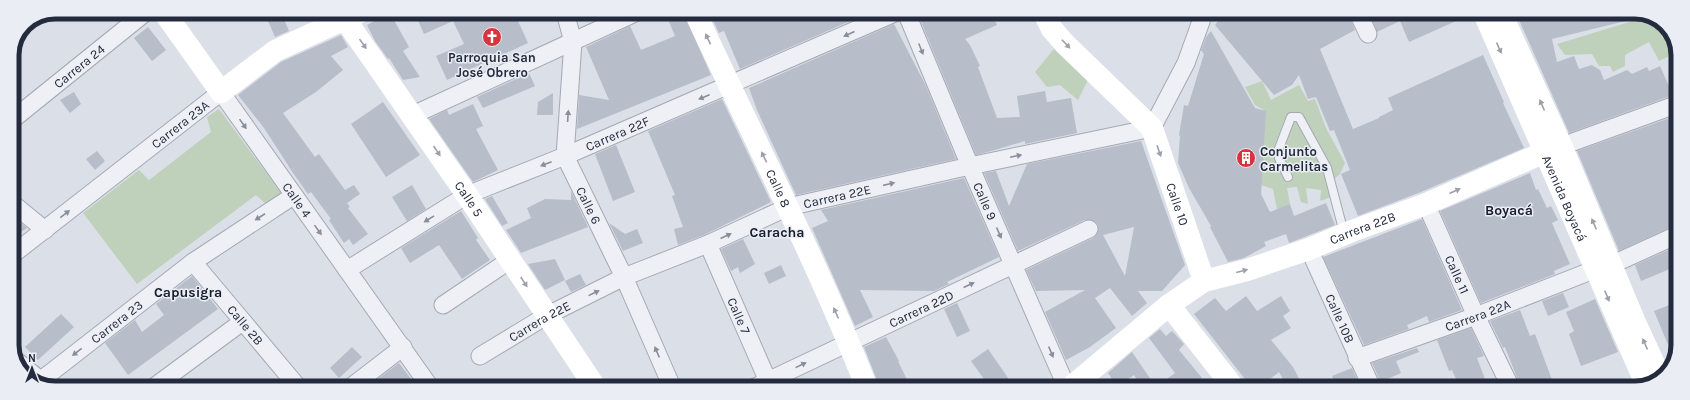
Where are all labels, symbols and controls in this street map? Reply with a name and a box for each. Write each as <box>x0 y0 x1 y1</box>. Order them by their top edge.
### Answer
church icon: Parroquia San José Obrero <box>481 26 503 48</box>
one-way arrow <box>842 31 854 37</box>
one-way arrow <box>705 34 711 45</box>
one-way arrow <box>359 39 367 49</box>
one-way arrow <box>1061 40 1070 49</box>
street label: Carrera 24 <box>50 41 107 91</box>
one-way arrow <box>918 43 924 54</box>
one-way arrow <box>1497 43 1503 55</box>
place label: Parroquia San José Obrero <box>448 50 536 80</box>
one-way arrow <box>698 93 710 100</box>
street label: Carrera 23A <box>148 97 212 151</box>
one-way arrow <box>1539 98 1545 110</box>
one-way arrow <box>564 110 571 122</box>
street label: Carrera 22F <box>583 113 652 154</box>
one-way arrow <box>239 119 247 129</box>
place label: Conjunto Carmelitas <box>1260 144 1328 174</box>
one-way arrow <box>433 145 441 156</box>
one-way arrow <box>1157 146 1163 158</box>
building icon: Conjunto Carmelitas <box>1235 147 1257 169</box>
one-way arrow <box>761 151 767 162</box>
one-way arrow <box>1010 153 1022 159</box>
street label: Avenida Boyacá <box>1539 153 1590 243</box>
one-way arrow <box>540 161 551 167</box>
street label: Calle 8 <box>763 167 794 209</box>
street label: Calle 5 <box>452 178 487 219</box>
street label: Calle 4 <box>280 179 315 220</box>
street label: Calle 9 <box>970 180 1000 222</box>
street label: Carrera 22E <box>802 181 872 211</box>
one-way arrow <box>883 181 895 187</box>
street label: Calle 10 <box>1164 181 1192 228</box>
street label: Calle 6 <box>574 184 604 226</box>
one-way arrow <box>1450 188 1461 194</box>
district label: Boyacá <box>1485 202 1533 219</box>
street label: Carrera 22B <box>1327 208 1397 247</box>
one-way arrow <box>60 210 71 219</box>
one-way arrow <box>255 213 266 221</box>
one-way arrow <box>423 215 434 223</box>
one-way arrow <box>1591 218 1597 230</box>
district label: Caracha <box>749 224 805 241</box>
one-way arrow <box>314 225 322 236</box>
one-way arrow <box>997 227 1003 239</box>
one-way arrow <box>720 233 732 239</box>
street label: Calle 11 <box>1442 253 1473 296</box>
one-way arrow <box>1236 268 1248 274</box>
one-way arrow <box>521 277 528 288</box>
one-way arrow <box>963 282 975 288</box>
district label: Capusigra <box>154 284 222 301</box>
street label: Carrera 22D <box>886 287 956 330</box>
one-way arrow <box>588 289 599 296</box>
one-way arrow <box>1604 290 1611 302</box>
street label: Calle 10B <box>1323 291 1358 345</box>
street label: Calle 7 <box>725 295 754 336</box>
street label: Carrera 22A <box>1443 296 1513 334</box>
street label: Carrera 23 <box>88 297 145 346</box>
street label: Carrera 22E <box>506 298 573 344</box>
street label: Calle 2B <box>225 302 267 348</box>
one-way arrow <box>833 307 839 318</box>
one-way arrow <box>1642 338 1648 349</box>
one-way arrow <box>653 345 659 357</box>
one-way arrow <box>1049 346 1055 358</box>
north arrow <box>12 348 52 388</box>
one-way arrow <box>71 348 82 357</box>
text: N <box>28 352 36 365</box>
one-way arrow <box>795 362 807 368</box>

